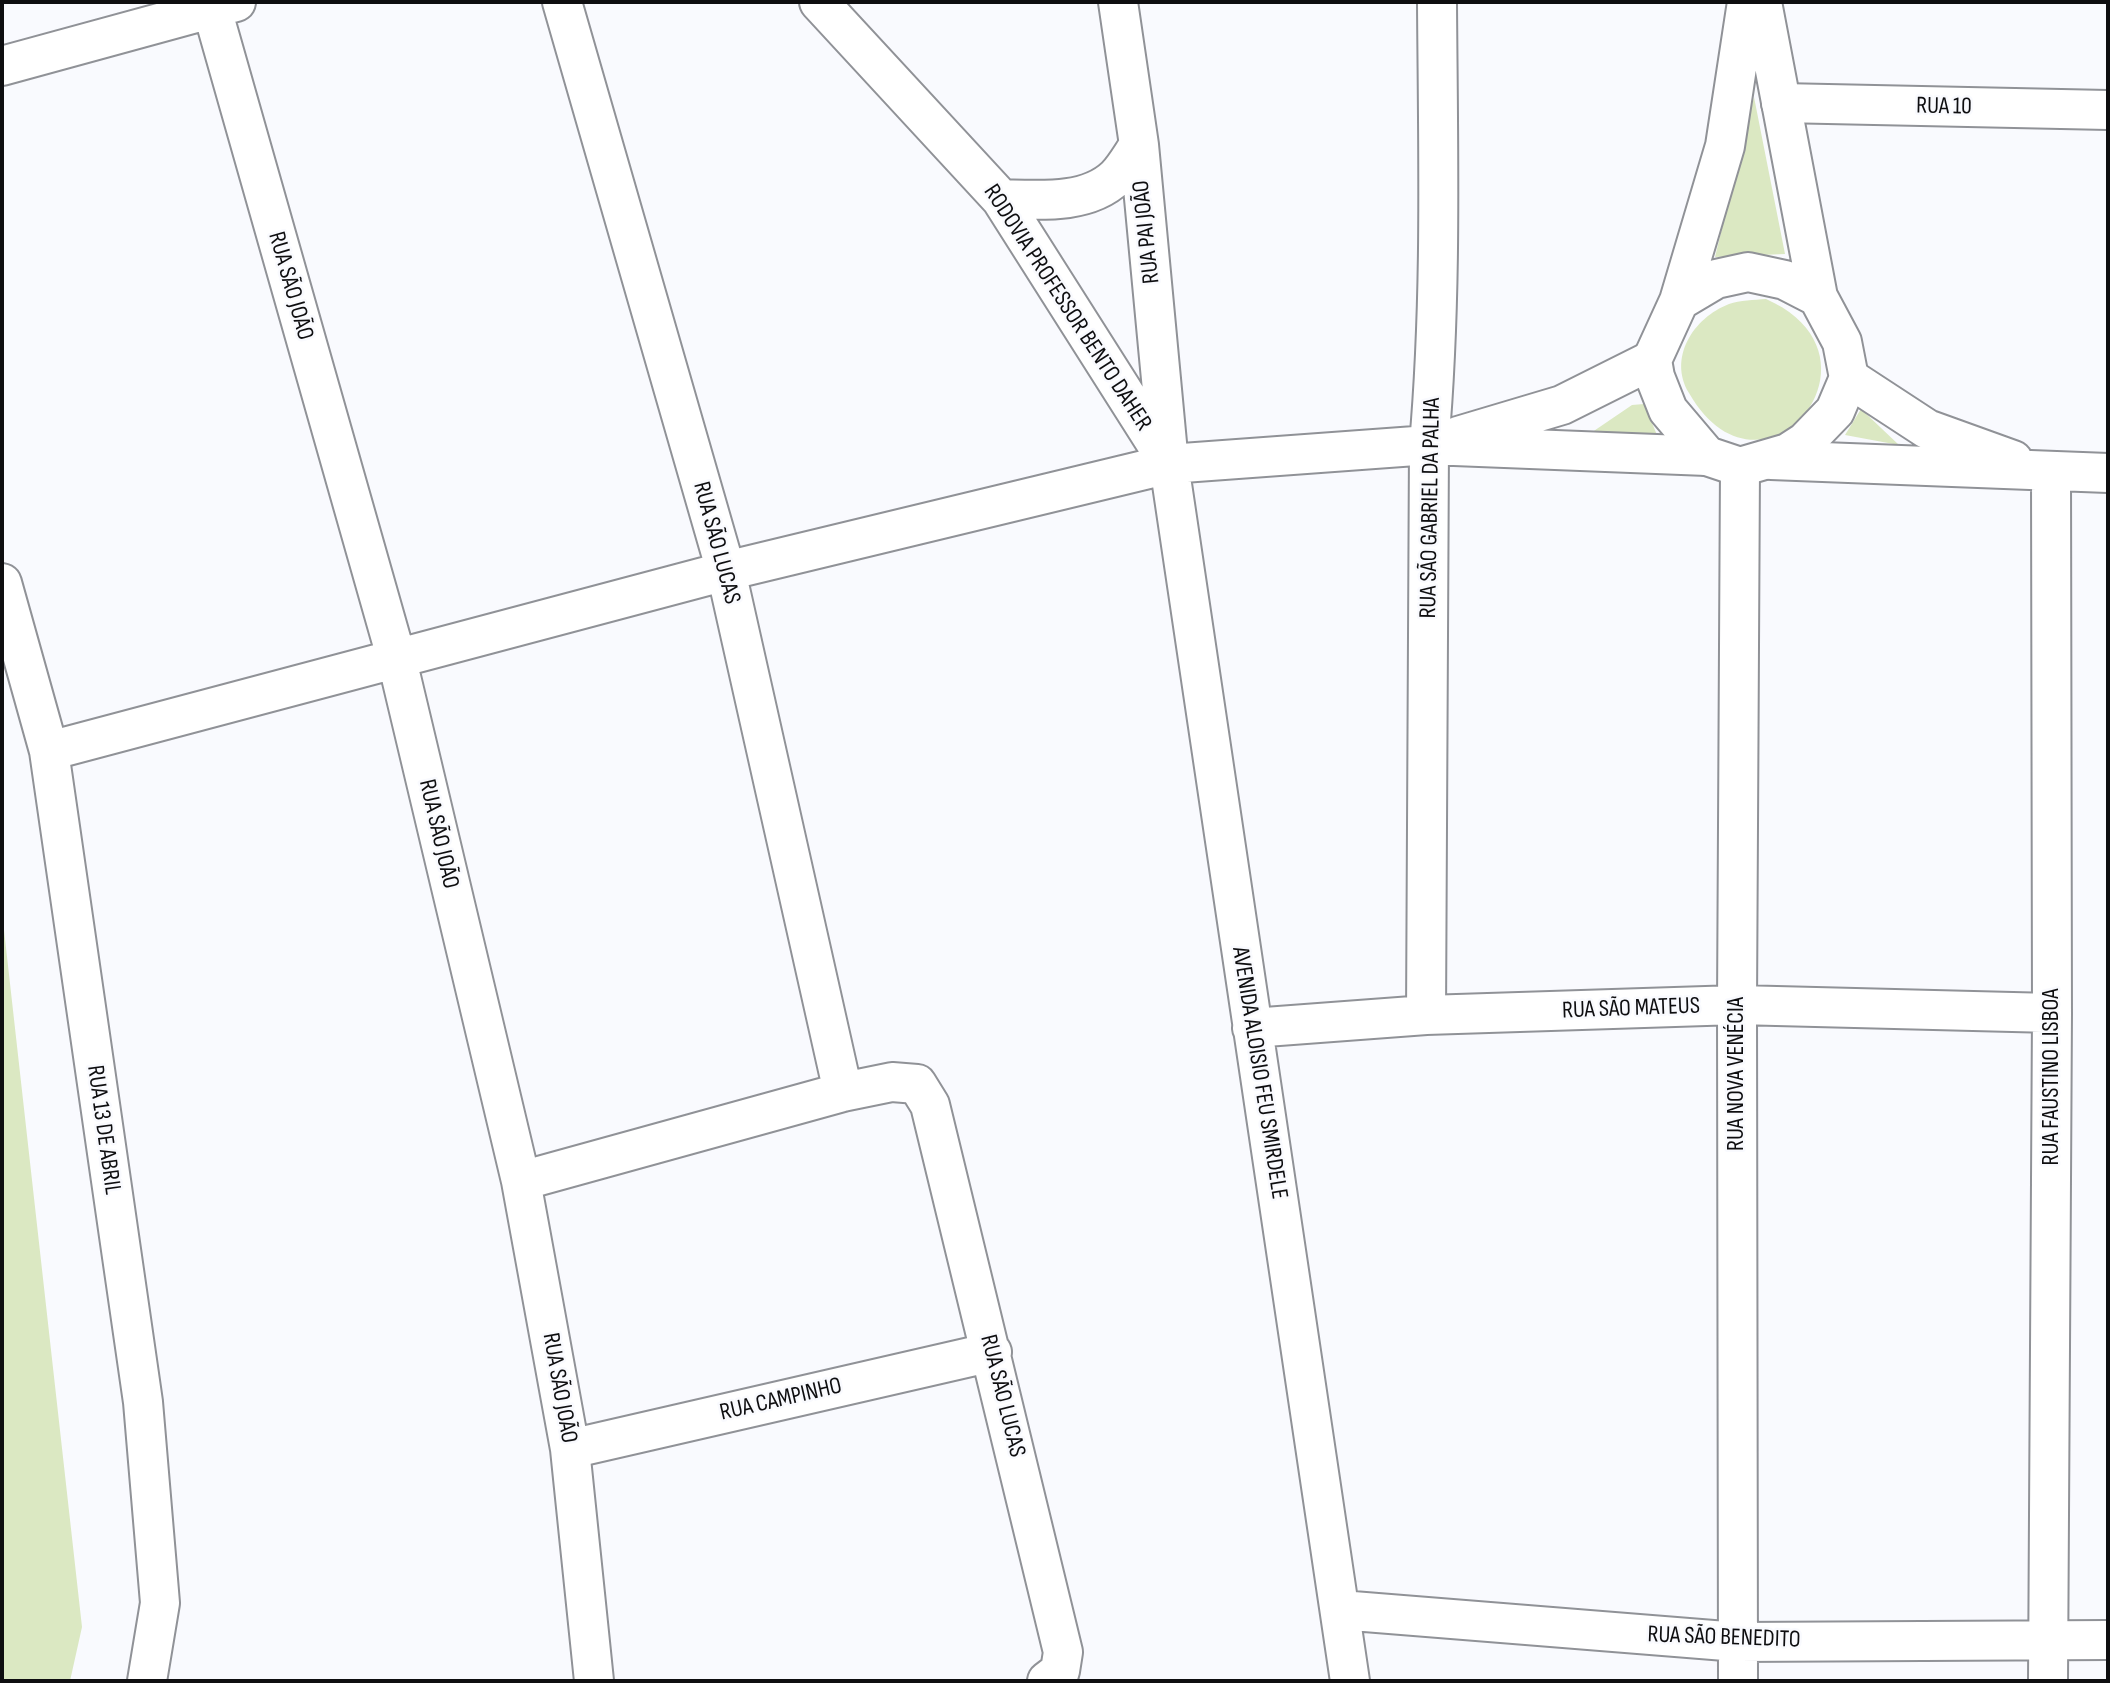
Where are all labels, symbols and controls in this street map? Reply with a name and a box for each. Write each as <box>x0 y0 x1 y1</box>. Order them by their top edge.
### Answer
street label: RUA 10 <box>1916 92 1972 122</box>
street label: RODOVIA PROFESSOR BENTO DAHER <box>977 179 1157 437</box>
street label: RUA PAI JOÃO <box>1127 179 1167 285</box>
street label: RUA SÃO JOÃO <box>261 229 319 343</box>
street label: RUA SÃO GABRIEL DA PALHA <box>1415 397 1447 619</box>
street label: RUA SÃO LUCAS <box>686 479 746 607</box>
street label: RUA SÃO JOÃO <box>411 777 465 891</box>
street label: AVENIDA ALOISIO FEU SMIRDELE <box>1225 945 1293 1201</box>
street label: RUA FAUSTINO LISBOA <box>2038 989 2066 1165</box>
street label: RUA SÃO MATEUS <box>1562 992 1700 1026</box>
street label: RUA NOVA VENÉCIA <box>1723 997 1751 1151</box>
street label: RUA 13 DE ABRIL <box>80 1063 126 1197</box>
street label: RUA SÃO JOÃO <box>535 1331 583 1445</box>
street label: RUA SÃO LUCAS <box>973 1332 1031 1460</box>
street label: RUA CAMPINHO <box>717 1372 845 1428</box>
street label: RUA SÃO BENEDITO <box>1647 1621 1801 1655</box>

